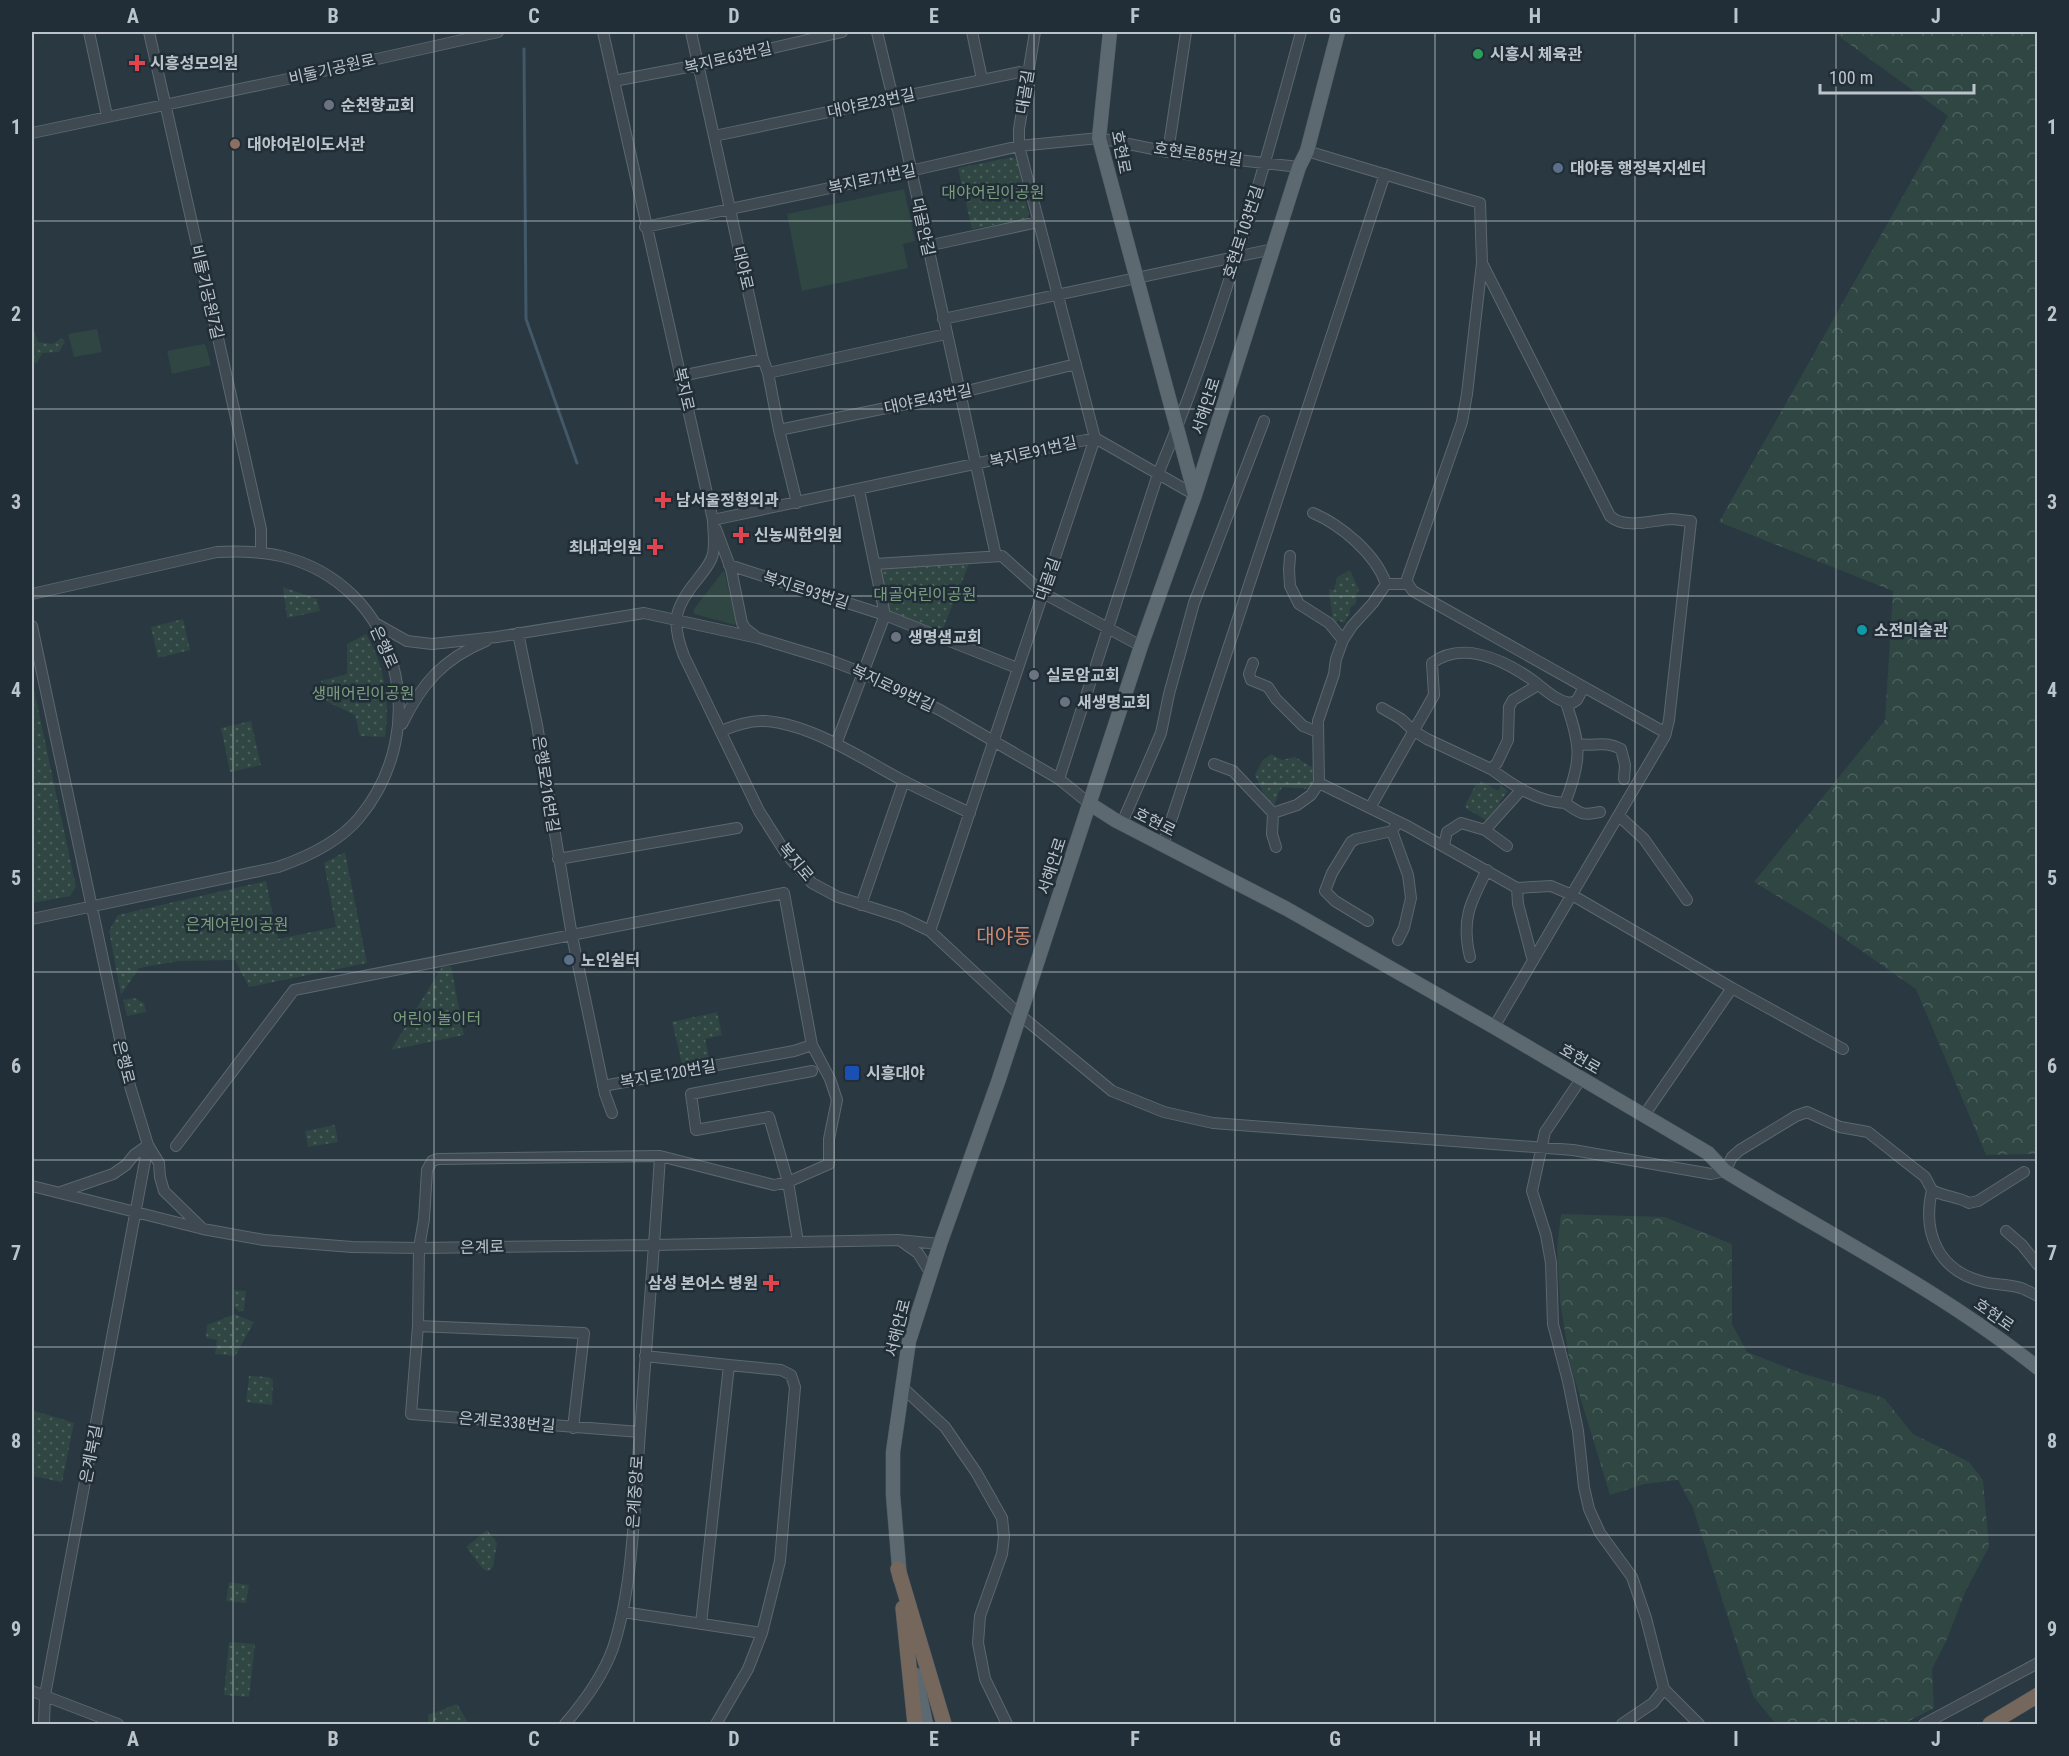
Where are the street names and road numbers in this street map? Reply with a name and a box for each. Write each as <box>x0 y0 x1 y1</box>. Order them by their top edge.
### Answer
street label: 복지로63번길 <box>682 39 774 77</box>
street label: 비둘기공원로 <box>287 50 377 88</box>
street label: 대골길 <box>1012 69 1038 115</box>
street label: 대야로23번길 <box>825 84 917 122</box>
street label: 호현로 <box>1107 129 1135 176</box>
street label: 호현로85번길 <box>1152 138 1244 170</box>
street label: 복지로71번길 <box>826 160 918 198</box>
street label: 호현로103번길 <box>1219 183 1267 281</box>
street label: 대골안길 <box>908 196 938 258</box>
street label: 비둘기공원7길 <box>187 243 227 341</box>
street label: 대야로 <box>729 244 757 292</box>
street label: 복지로 <box>670 365 698 413</box>
street label: 서해안로 <box>1188 375 1224 437</box>
street label: 대야로43번길 <box>882 380 974 418</box>
street label: 복지로91번길 <box>987 433 1079 471</box>
street label: 대골길 <box>1032 555 1064 603</box>
street label: 복지로93번길 <box>761 567 851 613</box>
street label: 은행로 <box>366 623 402 671</box>
street label: 복지로99번길 <box>848 660 938 716</box>
street label: 은행로216번길 <box>529 734 563 834</box>
street label: 호현로 <box>1131 804 1179 841</box>
street label: 서해안로 <box>1034 835 1070 897</box>
street label: 복지로 <box>775 839 818 885</box>
street label: 은행로 <box>109 1038 139 1086</box>
street label: 호현로 <box>1556 1040 1604 1078</box>
street label: 복지로120번길 <box>618 1056 718 1092</box>
street label: 은계로 <box>460 1237 505 1257</box>
street label: 호현로 <box>1970 1295 2018 1336</box>
street label: 서해안로 <box>882 1297 914 1359</box>
street label: 은계로338번길 <box>458 1408 556 1436</box>
street label: 은계북길 <box>76 1423 106 1485</box>
street label: 은계중앙로 <box>623 1454 647 1529</box>

